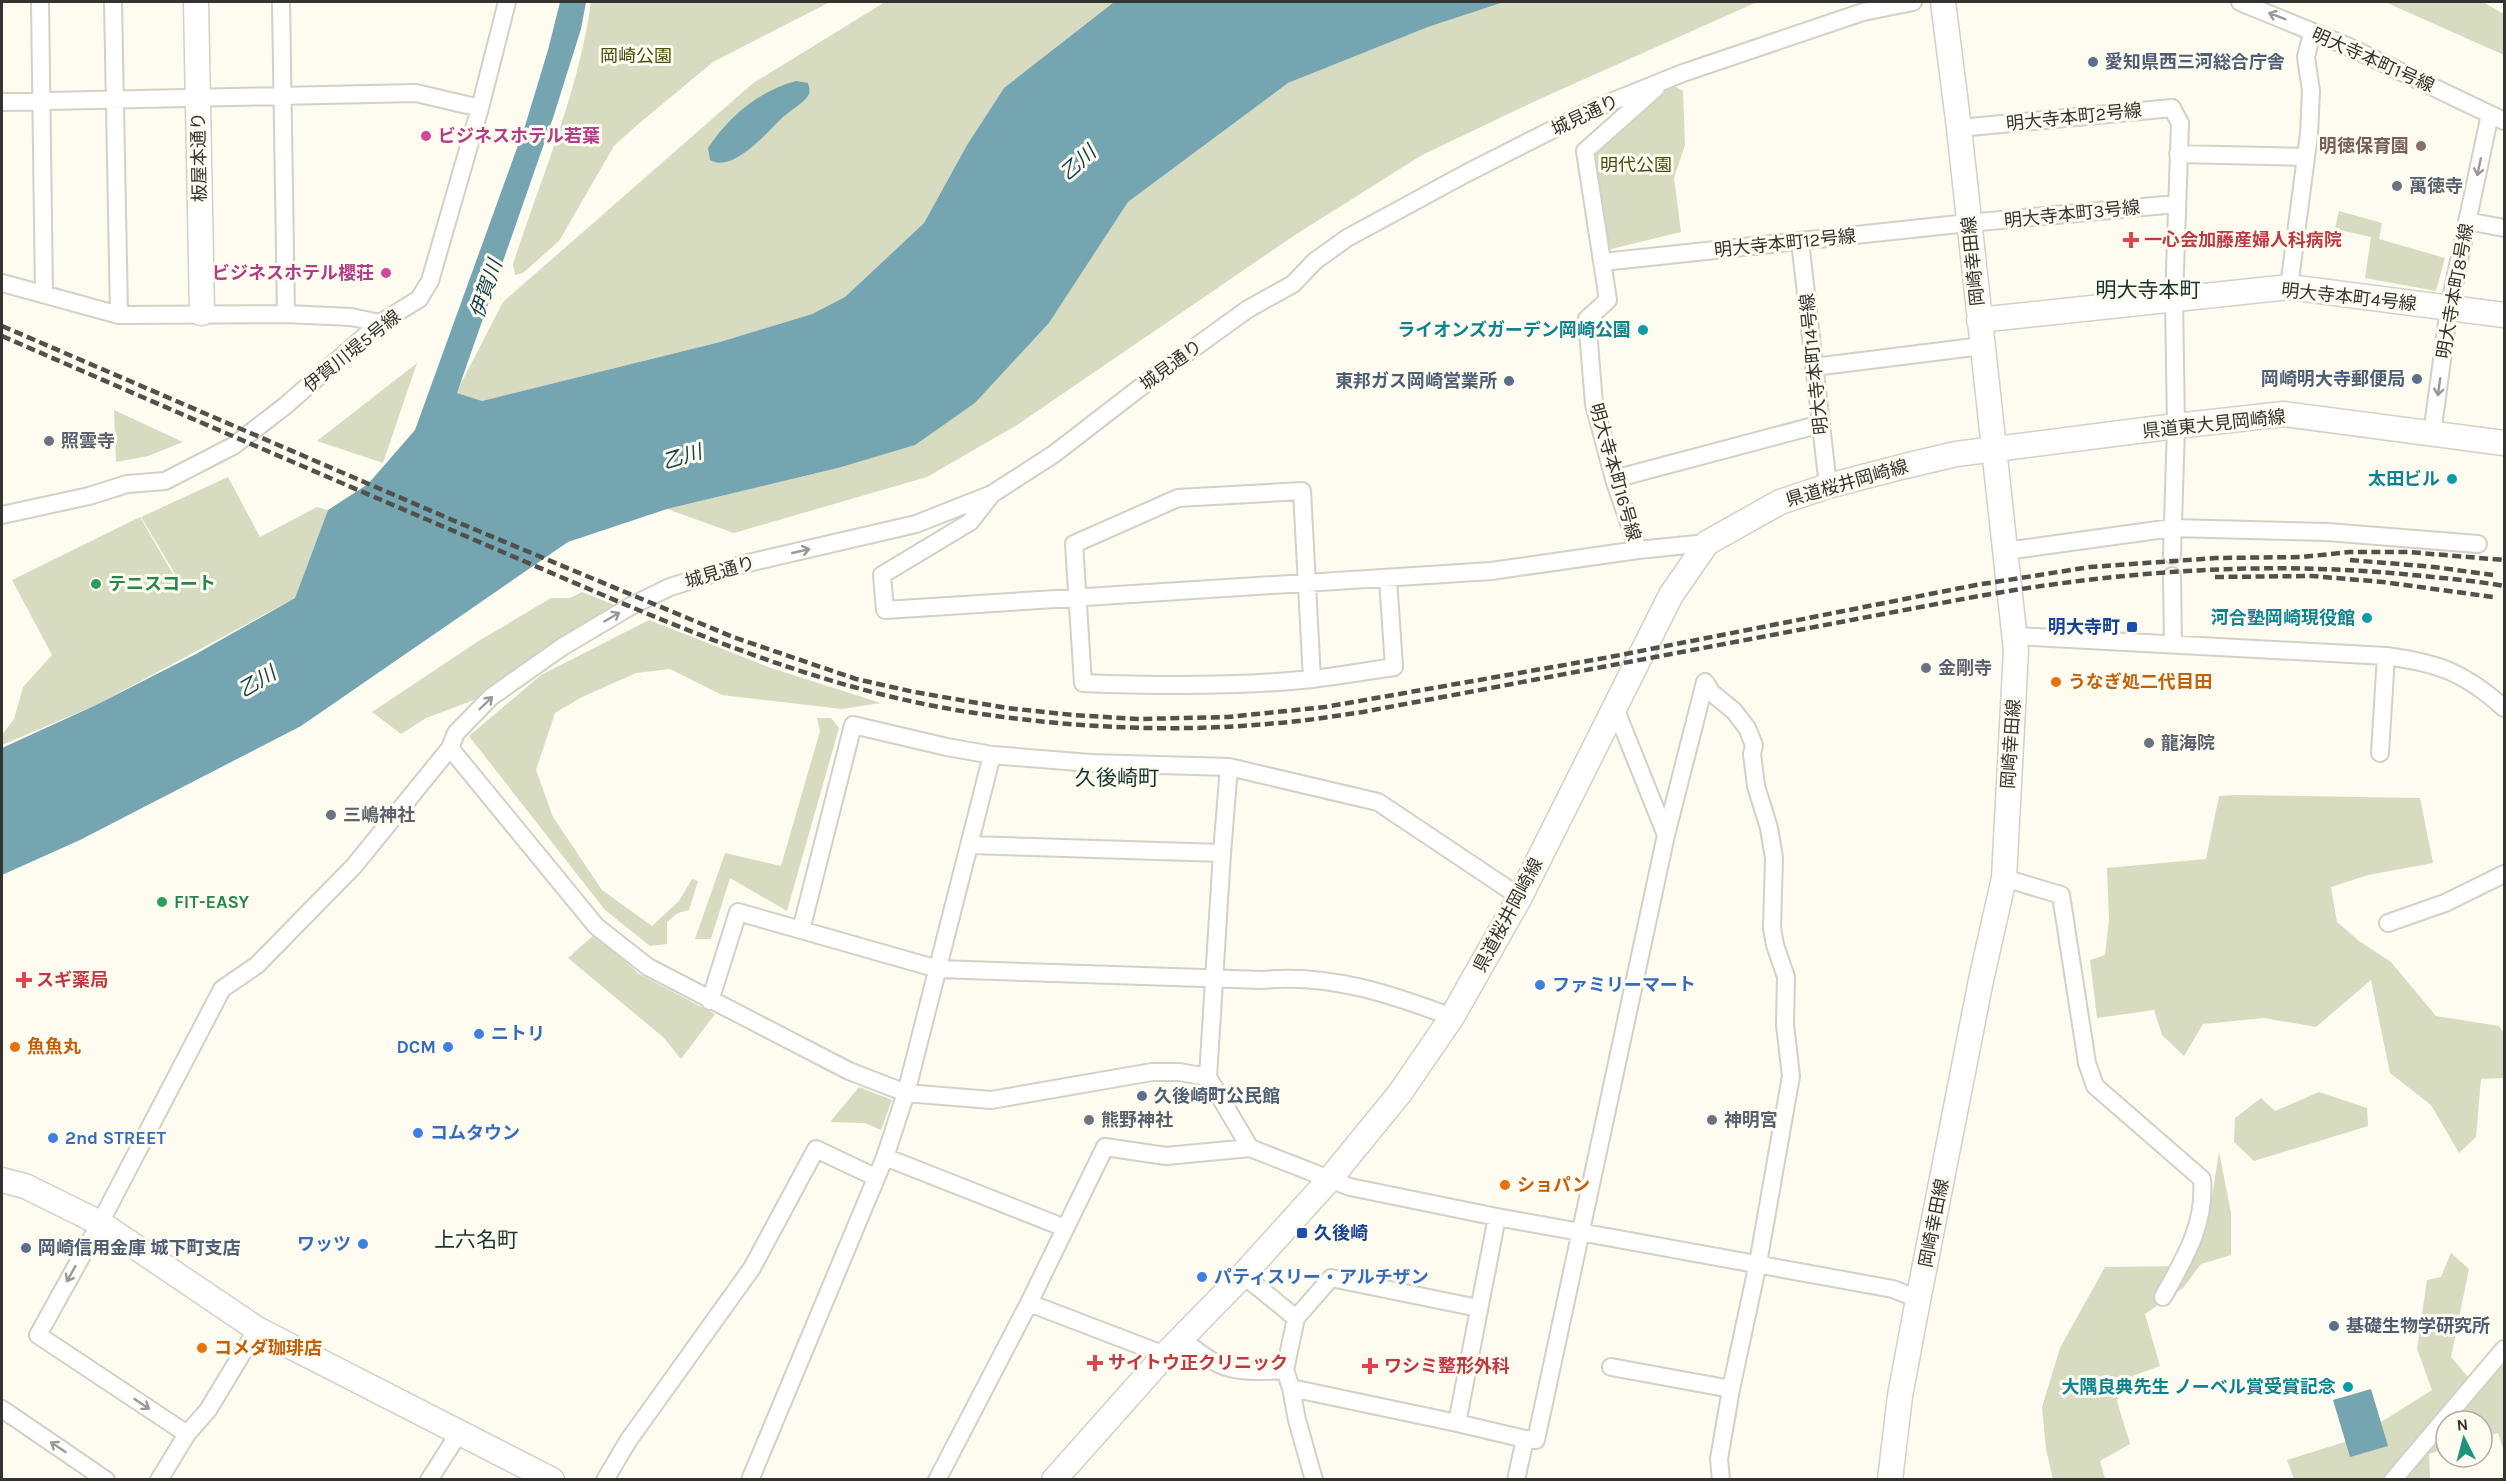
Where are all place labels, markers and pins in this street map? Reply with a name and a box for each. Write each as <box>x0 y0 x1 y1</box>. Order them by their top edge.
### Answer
place label: 愛知県西三河総合庁舎 <box>2105 51 2285 73</box>
marker: 愛知県西三河総合庁舎 <box>2086 55 2100 69</box>
place label: ビジネスホテル若葉 <box>438 125 600 147</box>
marker: ビジネスホテル若葉 <box>419 129 433 143</box>
place label: 明徳保育園 <box>2319 135 2409 157</box>
marker: 明徳保育園 <box>2414 139 2428 153</box>
place label: 萬徳寺 <box>2409 175 2463 197</box>
marker: 萬徳寺 <box>2390 179 2404 193</box>
place label: 一心会加藤産婦人科病院 <box>2144 229 2342 251</box>
marker: 一心会加藤産婦人科病院 <box>2122 231 2140 249</box>
place label: ビジネスホテル櫻荘 <box>212 262 374 284</box>
marker: ビジネスホテル櫻荘 <box>379 266 393 280</box>
place label: ライオンズガーデン岡崎公園 <box>1397 319 1631 341</box>
marker: ライオンズガーデン岡崎公園 <box>1636 323 1650 337</box>
place label: 岡崎明大寺郵便局 <box>2261 368 2405 390</box>
place label: 東邦ガス岡崎営業所 <box>1335 370 1497 392</box>
marker: 岡崎明大寺郵便局 <box>2410 372 2424 386</box>
marker: 東邦ガス岡崎営業所 <box>1502 374 1516 388</box>
place label: 照雲寺 <box>61 430 115 452</box>
marker: 照雲寺 <box>42 434 56 448</box>
place label: 太田ビル <box>2368 468 2440 490</box>
marker: 太田ビル <box>2445 472 2459 486</box>
place label: テニスコート <box>108 573 216 595</box>
marker: テニスコート <box>89 577 103 591</box>
place label: 河合塾岡崎現役館 <box>2211 607 2355 629</box>
marker: 河合塾岡崎現役館 <box>2360 611 2374 625</box>
place label: 明大寺町 <box>2048 616 2120 638</box>
marker: 明大寺町 <box>2125 620 2139 634</box>
place label: 金剛寺 <box>1938 657 1992 679</box>
marker: 金剛寺 <box>1919 661 1933 675</box>
place label: うなぎ処二代目田 <box>2068 671 2212 693</box>
marker: うなぎ処二代目田 <box>2049 675 2063 689</box>
place label: 龍海院 <box>2161 732 2215 754</box>
marker: 龍海院 <box>2142 736 2156 750</box>
place label: 三嶋神社 <box>343 804 415 826</box>
marker: 三嶋神社 <box>324 808 338 822</box>
place label: FIT-EASY <box>174 891 249 913</box>
marker: FIT-EASY <box>155 895 169 909</box>
place label: スギ薬局 <box>36 969 108 991</box>
marker: スギ薬局 <box>17 973 31 987</box>
place label: ファミリーマート <box>1552 974 1696 996</box>
marker: ファミリーマート <box>1533 978 1547 992</box>
place label: ニトリ <box>491 1023 545 1045</box>
marker: ニトリ <box>472 1027 486 1041</box>
place label: 魚魚丸 <box>27 1036 81 1058</box>
place label: DCM <box>396 1036 436 1058</box>
marker: 魚魚丸 <box>8 1040 22 1054</box>
marker: DCM <box>441 1040 455 1054</box>
place label: 久後崎町公民館 <box>1154 1085 1280 1107</box>
marker: 久後崎町公民館 <box>1135 1089 1149 1103</box>
place label: 熊野神社 <box>1101 1109 1173 1131</box>
place label: 神明宮 <box>1724 1109 1778 1131</box>
marker: 熊野神社 <box>1082 1113 1096 1127</box>
marker: 神明宮 <box>1705 1113 1719 1127</box>
place label: コムタウン <box>430 1122 520 1144</box>
marker: コムタウン <box>411 1126 425 1140</box>
place label: 2nd STREET <box>65 1127 166 1149</box>
marker: 2nd STREET <box>46 1131 60 1145</box>
place label: ショパン <box>1517 1174 1590 1196</box>
marker: ショパン <box>1498 1178 1512 1192</box>
place label: 久後崎 <box>1314 1222 1368 1244</box>
marker: 久後崎 <box>1295 1226 1309 1240</box>
place label: ワッツ <box>297 1233 351 1255</box>
place label: 岡崎信用金庫 城下町支店 <box>38 1237 241 1259</box>
marker: ワッツ <box>356 1237 370 1251</box>
marker: 岡崎信用金庫 城下町支店 <box>19 1241 33 1255</box>
place label: パティスリー・アルチザン <box>1214 1266 1429 1288</box>
marker: パティスリー・アルチザン <box>1195 1270 1209 1284</box>
place label: 基礎生物学研究所 <box>2346 1315 2490 1337</box>
marker: 基礎生物学研究所 <box>2327 1319 2341 1333</box>
place label: コメダ珈琲店 <box>214 1337 322 1359</box>
marker: コメダ珈琲店 <box>195 1341 209 1355</box>
place label: サイトウ正クリニック <box>1108 1352 1288 1374</box>
marker: サイトウ正クリニック <box>1086 1354 1104 1372</box>
place label: ワシミ整形外科 <box>1384 1355 1510 1377</box>
marker: ワシミ整形外科 <box>1361 1357 1379 1375</box>
place label: 大隅良典先生 ノーベル賞受賞記念 <box>2061 1376 2336 1398</box>
marker: 大隅良典先生 ノーベル賞受賞記念 <box>2341 1380 2355 1394</box>

